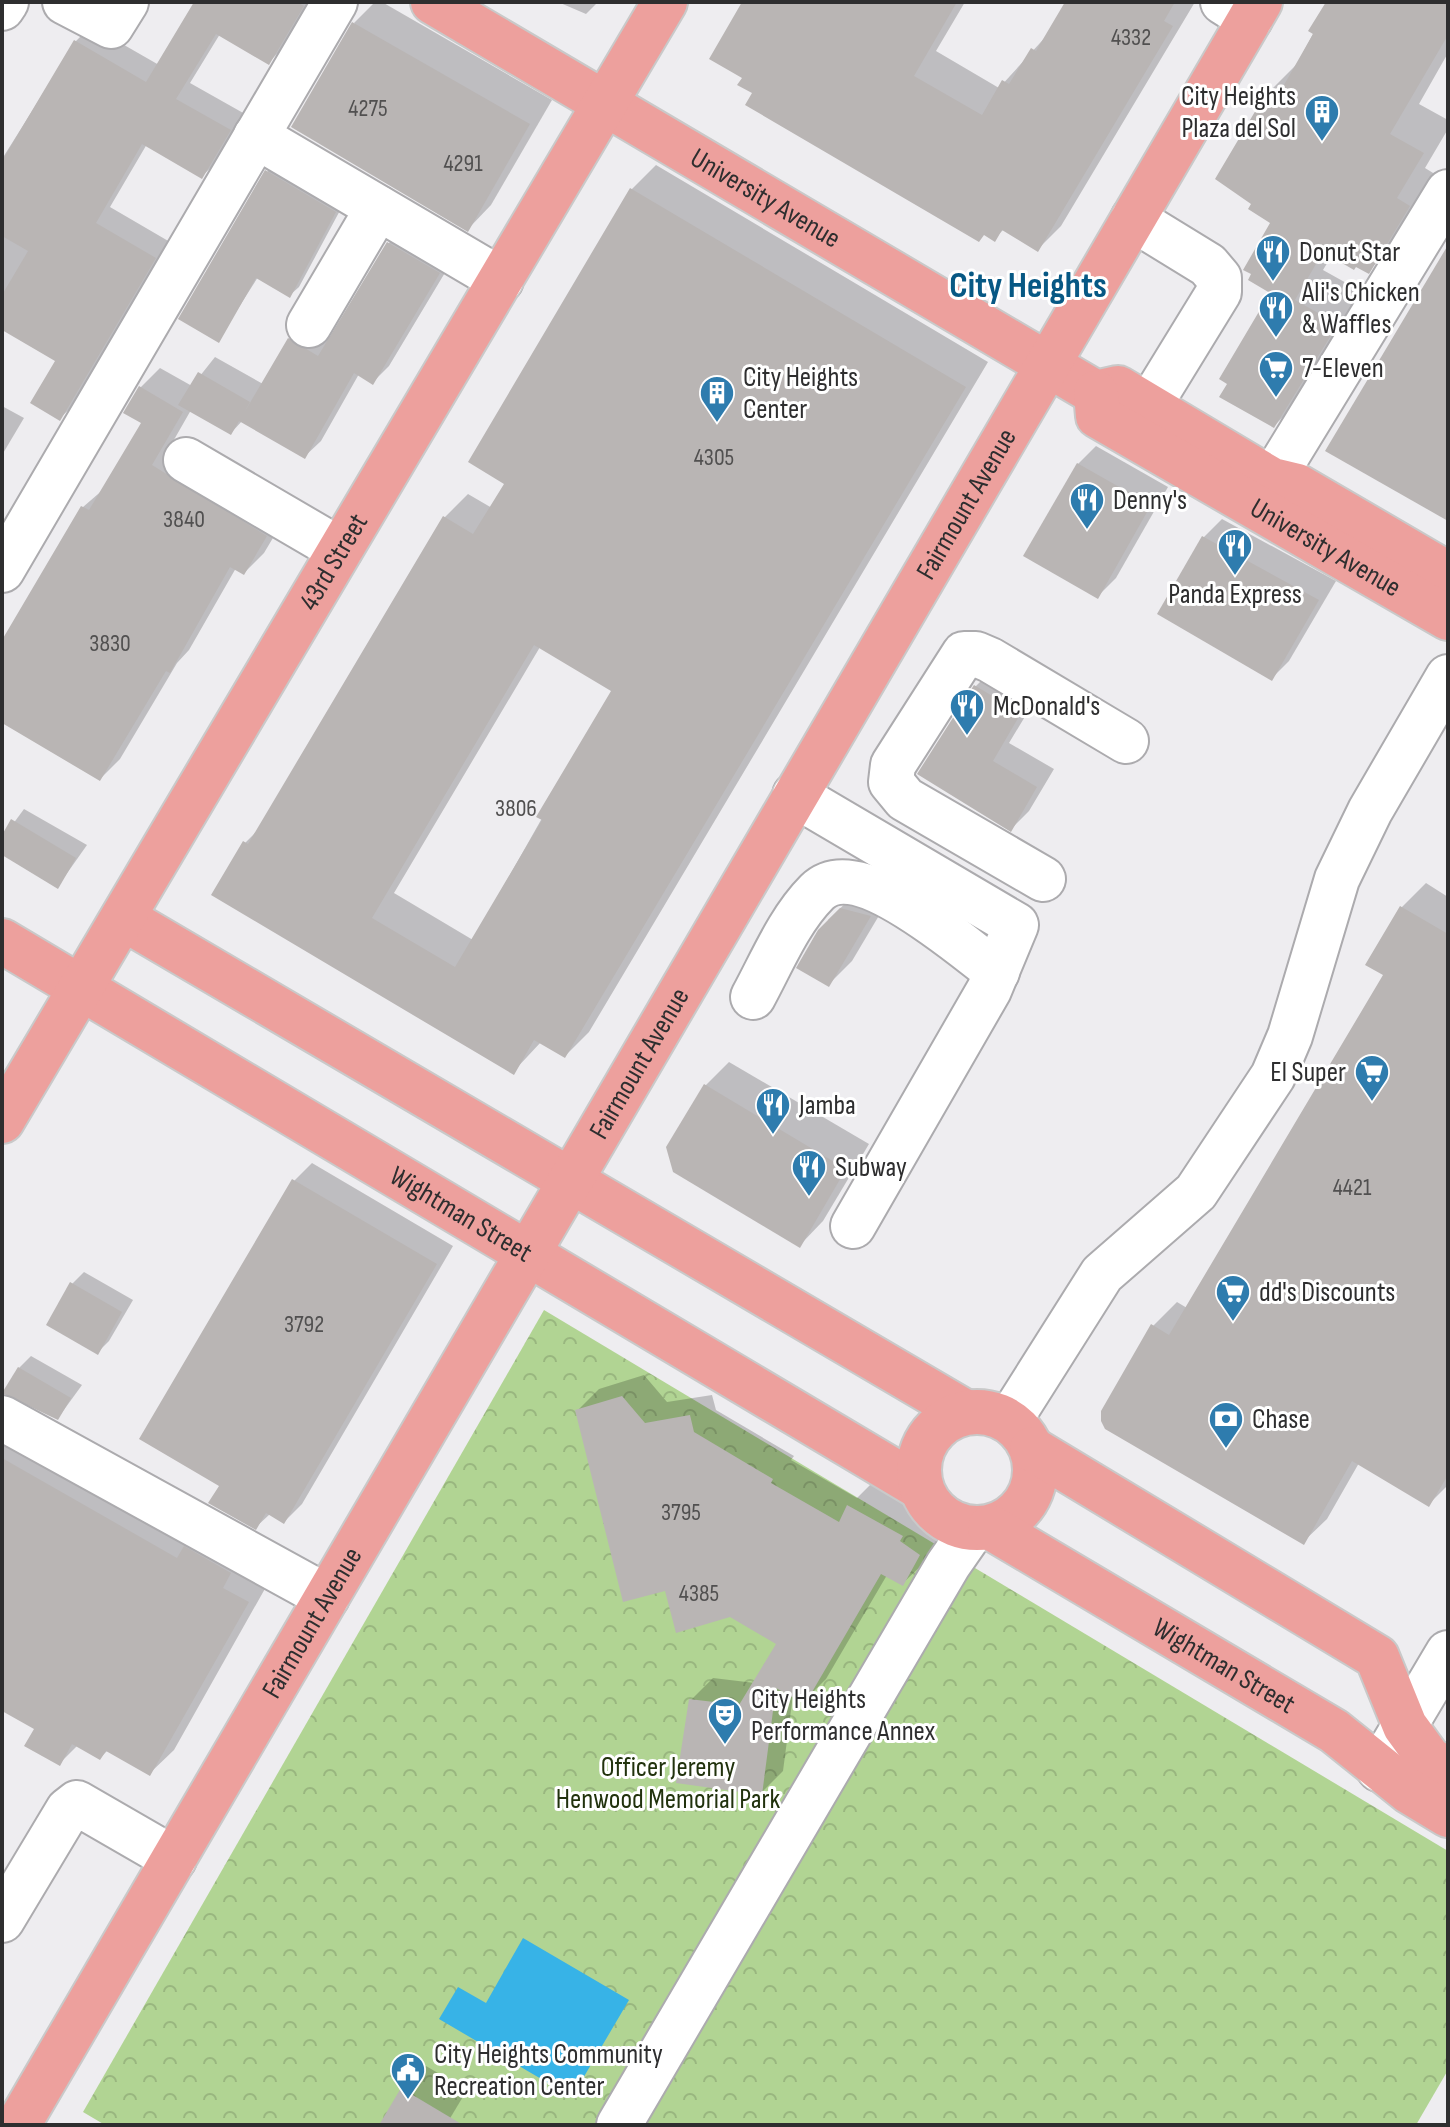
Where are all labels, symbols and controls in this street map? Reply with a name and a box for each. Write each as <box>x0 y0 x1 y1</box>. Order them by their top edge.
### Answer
house number: 4332 <box>1111 23 1151 52</box>
place label: City Heights Plaza del Sol <box>1181 80 1296 145</box>
building icon: City Heights Plaza del Sol <box>1303 93 1341 143</box>
house number: 4275 <box>348 94 388 123</box>
street label: University Avenue <box>685 141 846 255</box>
house number: 4291 <box>443 149 483 178</box>
restaurant icon: Donut Star <box>1254 233 1292 283</box>
place label: Donut Star <box>1299 236 1400 269</box>
district label: City Heights <box>949 265 1107 308</box>
place label: Ali's Chicken & Waffles <box>1301 276 1420 341</box>
restaurant icon: Ali's Chicken & Waffles <box>1257 289 1295 339</box>
supermarket icon: 7-Eleven <box>1257 349 1295 399</box>
place label: 7-Eleven <box>1302 352 1384 385</box>
place label: City Heights Center <box>743 361 858 426</box>
building icon: City Heights Center <box>698 374 736 424</box>
street label: Fairmount Avenue <box>909 423 1023 585</box>
house number: 4305 <box>694 443 734 472</box>
restaurant icon: Denny's <box>1068 481 1106 531</box>
place label: Denny's <box>1113 484 1187 517</box>
street label: University Avenue <box>1245 491 1407 604</box>
house number: 3840 <box>163 505 205 534</box>
street label: 43rd Street <box>292 508 375 616</box>
restaurant icon: Panda Express <box>1216 527 1254 577</box>
place label: Panda Express <box>1168 578 1302 611</box>
house number: 3830 <box>89 629 131 658</box>
restaurant icon: McDonald's <box>948 687 986 737</box>
place label: McDonald's <box>993 690 1100 723</box>
house number: 3806 <box>495 794 537 823</box>
street label: Fairmount Avenue <box>582 982 696 1145</box>
supermarket icon: El Super <box>1353 1053 1391 1103</box>
place label: El Super <box>1270 1056 1346 1089</box>
restaurant icon: Jamba <box>754 1086 792 1136</box>
place label: Jamba <box>798 1089 856 1122</box>
restaurant icon: Subway <box>790 1148 828 1198</box>
place label: Subway <box>835 1151 907 1184</box>
street label: Wightman Street <box>384 1159 538 1269</box>
house number: 4421 <box>1333 1173 1372 1202</box>
supermarket icon: dd's Discounts <box>1214 1273 1252 1323</box>
place label: dd's Discounts <box>1259 1276 1395 1309</box>
house number: 3792 <box>284 1310 324 1339</box>
bank icon: Chase <box>1207 1400 1245 1450</box>
place label: Chase <box>1252 1403 1310 1436</box>
house number: 3795 <box>661 1498 701 1527</box>
street label: Fairmount Avenue <box>255 1541 369 1704</box>
house number: 4385 <box>679 1579 719 1608</box>
street label: Wightman Street <box>1147 1611 1301 1721</box>
place label: City Heights Performance Annex <box>751 1683 936 1748</box>
theatre icon: City Heights Performance Annex <box>706 1696 744 1746</box>
park label: Officer Jeremy Henwood Memorial Park <box>556 1751 781 1816</box>
place label: City Heights Community Recreation Center <box>434 2038 663 2103</box>
public building icon: City Heights Community Recreation Center <box>389 2051 427 2101</box>

